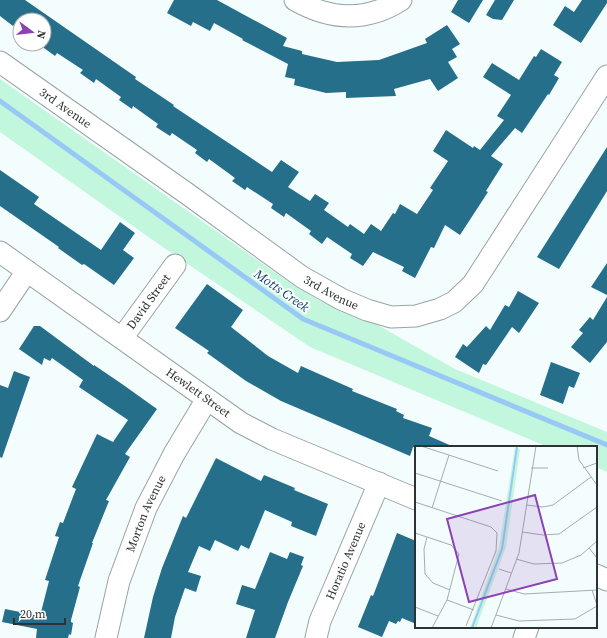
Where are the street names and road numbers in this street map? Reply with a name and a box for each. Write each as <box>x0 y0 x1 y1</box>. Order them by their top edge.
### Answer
street label: 3rd Avenue <box>36 84 95 132</box>
street label: David Street <box>123 271 174 332</box>
street label: 3rd Avenue <box>301 272 361 314</box>
street label: Hewlett Street <box>163 364 234 421</box>
street label: Morton Avenue <box>122 472 170 554</box>
street label: Horatio Avenue <box>322 519 369 602</box>

